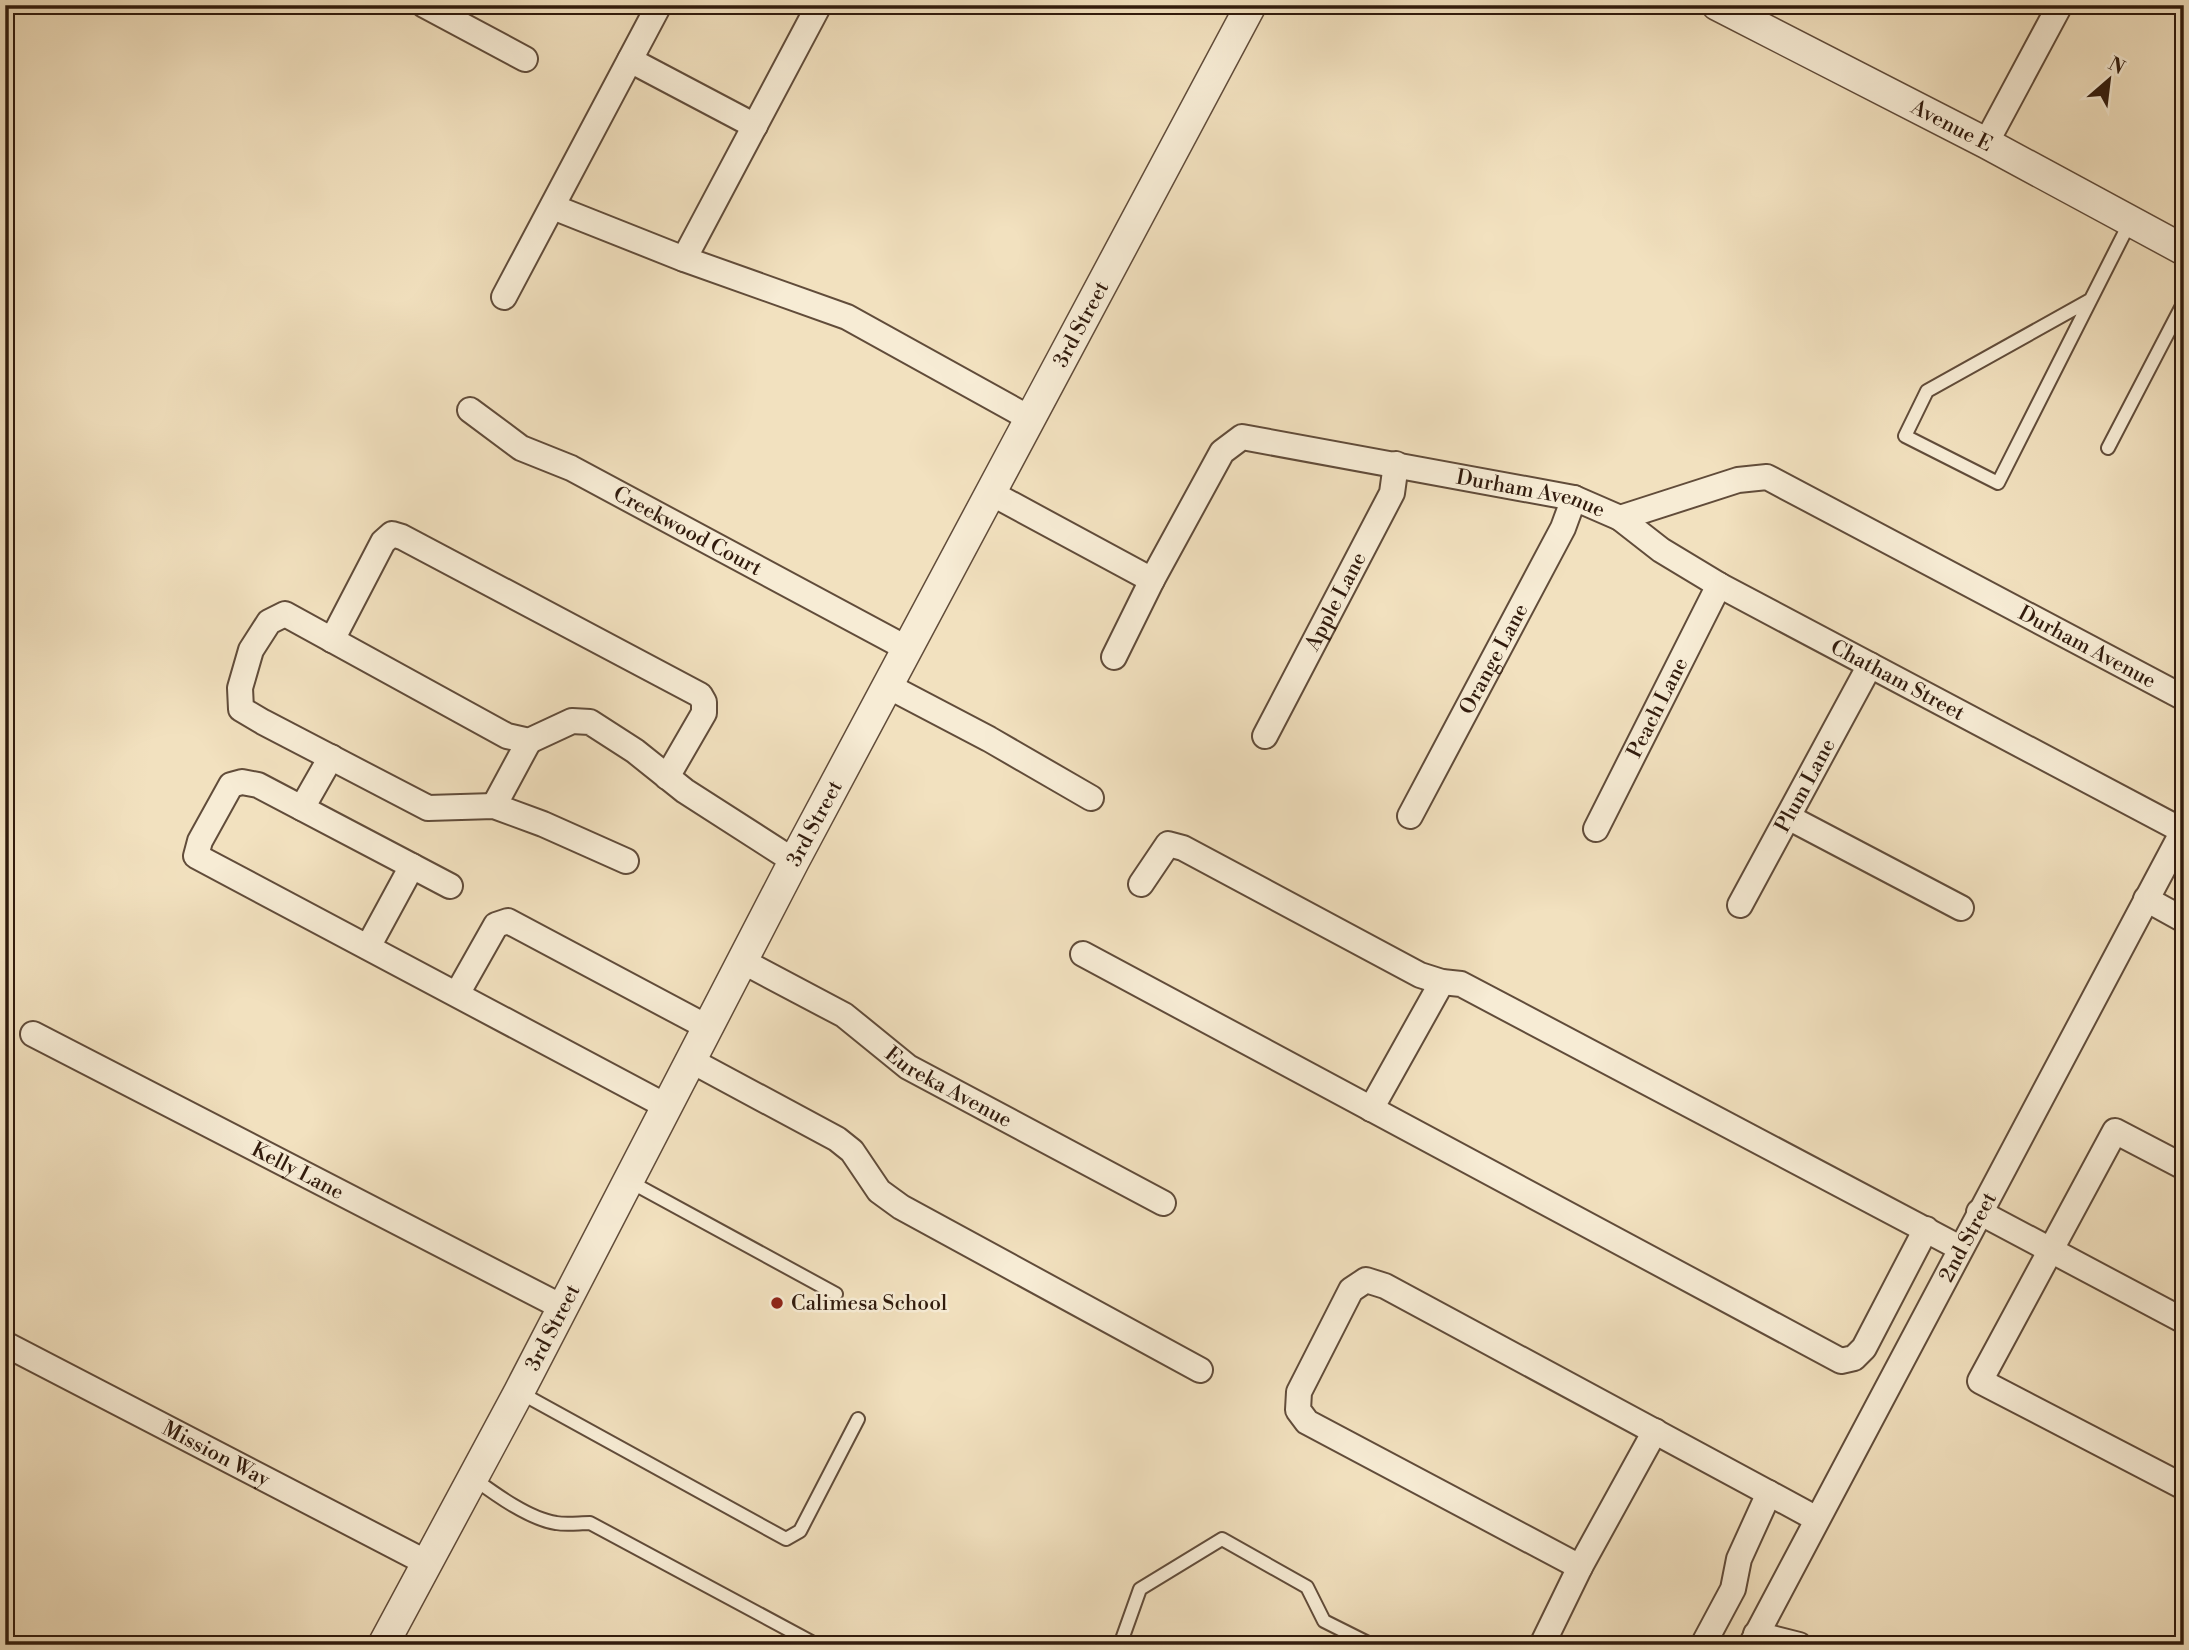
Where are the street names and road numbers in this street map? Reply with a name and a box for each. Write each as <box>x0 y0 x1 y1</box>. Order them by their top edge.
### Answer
street label: Avenue E <box>1905 94 1997 158</box>
street label: 3rd Street <box>1048 276 1115 372</box>
street label: Durham Avenue <box>1454 465 1609 524</box>
street label: Creekwood Court <box>608 481 767 582</box>
street label: Apple Lane <box>1299 548 1373 656</box>
street label: Orange Lane <box>1454 599 1534 719</box>
street label: Durham Avenue <box>2013 600 2160 695</box>
street label: Chatham Street <box>1826 634 1969 727</box>
street label: Peach Lane <box>1622 653 1694 763</box>
street label: Plum Lane <box>1770 734 1842 837</box>
street label: 3rd Street <box>781 776 849 871</box>
street label: Eureka Avenue <box>879 1041 1016 1134</box>
street label: Kelly Lane <box>247 1137 348 1206</box>
street label: 2nd Street <box>1934 1188 2003 1287</box>
street label: 3rd Street <box>520 1280 587 1375</box>
street label: Mission Way <box>157 1416 275 1494</box>

